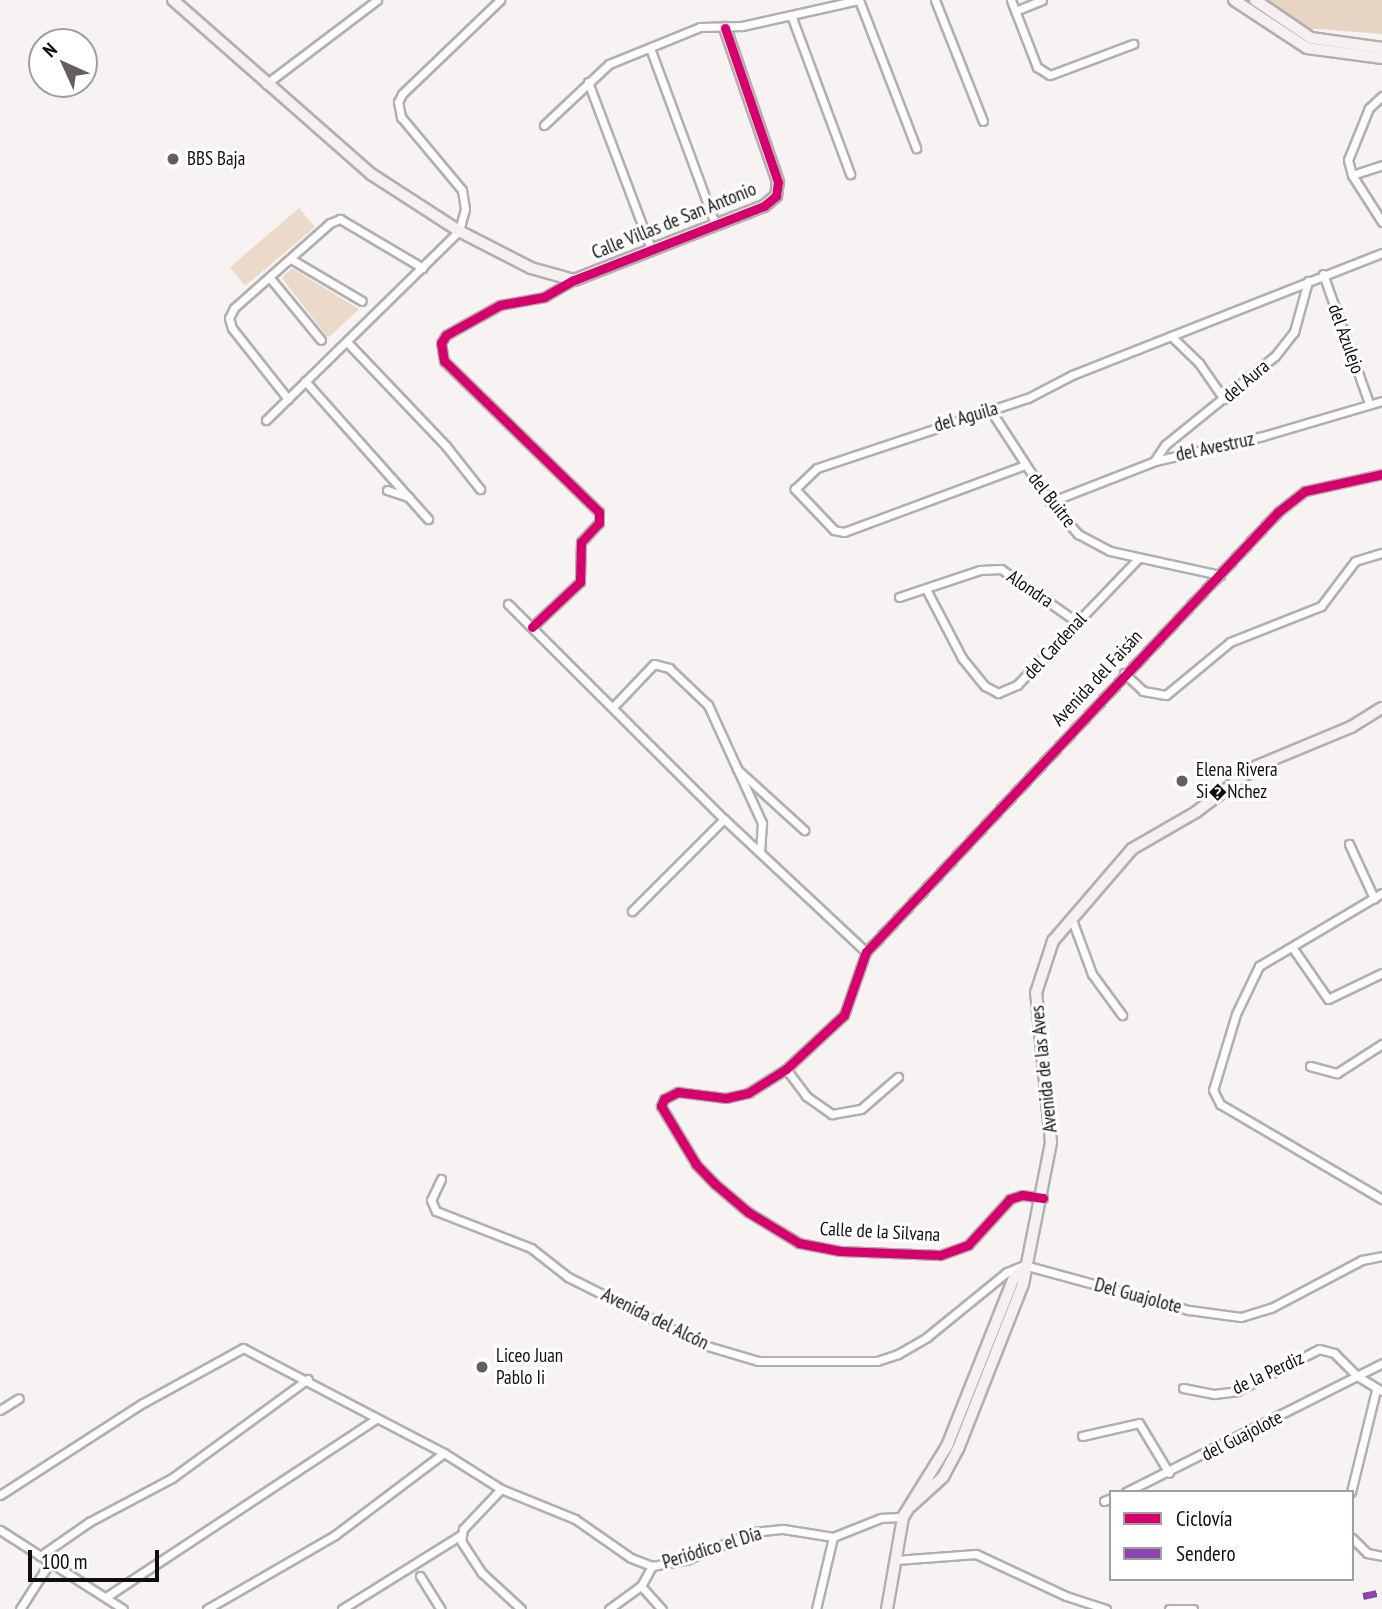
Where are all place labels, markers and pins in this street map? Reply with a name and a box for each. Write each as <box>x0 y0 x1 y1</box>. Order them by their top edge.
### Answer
place label: BBS Baja <box>187 148 245 170</box>
marker: BBS Baja <box>165 151 181 167</box>
place label: Elena Rivera Si�Nchez <box>1196 759 1278 803</box>
marker: Elena Rivera Si�Nchez <box>1174 773 1190 789</box>
place label: Liceo Juan Pablo Ii <box>496 1345 563 1389</box>
marker: Liceo Juan Pablo Ii <box>474 1359 490 1375</box>

